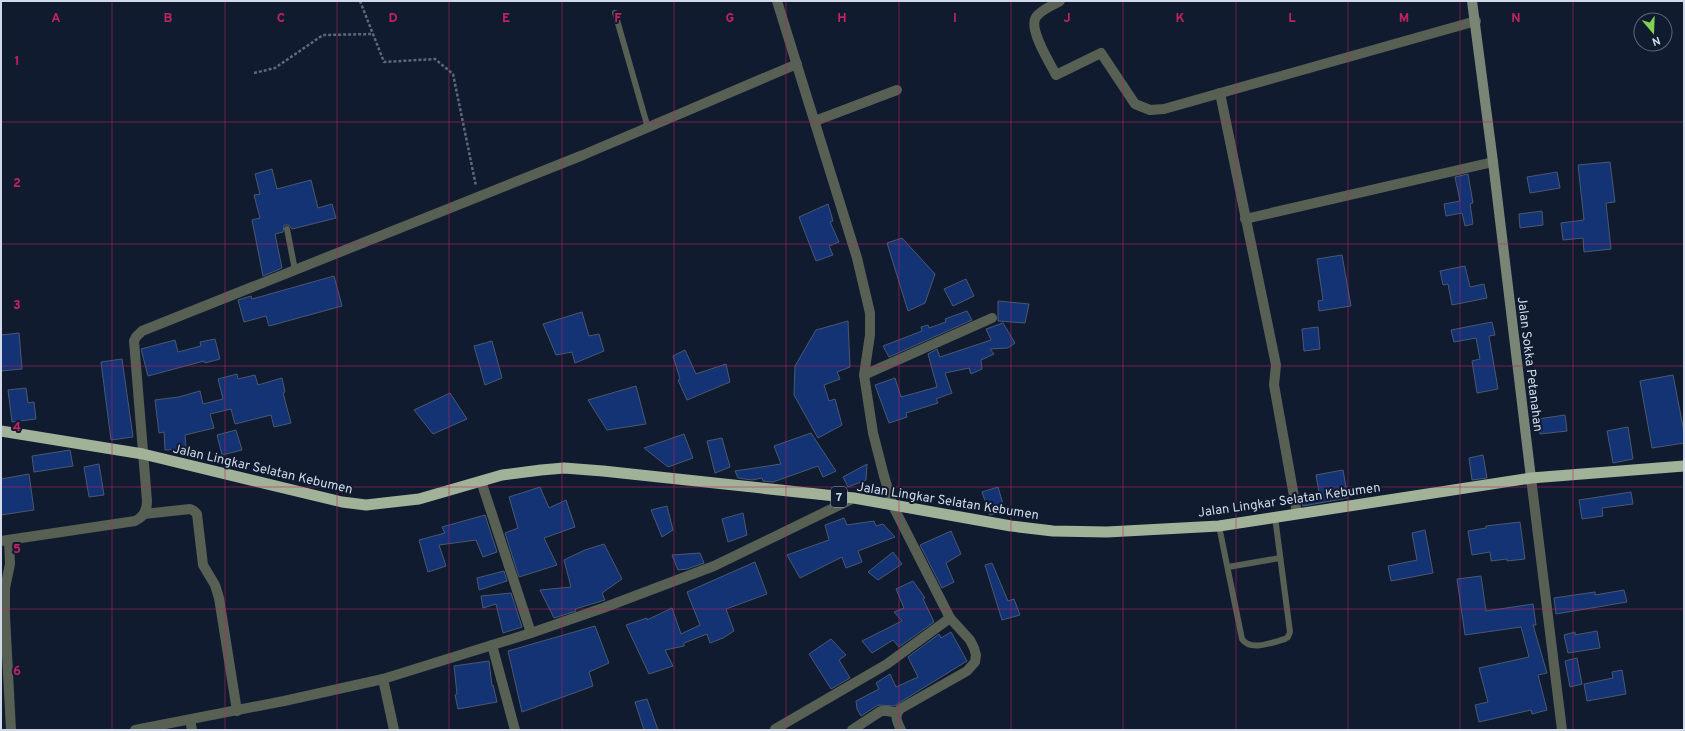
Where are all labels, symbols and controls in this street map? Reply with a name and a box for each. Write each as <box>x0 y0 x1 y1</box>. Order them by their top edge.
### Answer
text: A <box>51 11 61 27</box>
text: B <box>164 11 173 27</box>
text: C <box>277 11 285 27</box>
text: D <box>388 11 398 27</box>
text: E <box>502 11 510 27</box>
text: F <box>614 11 622 27</box>
text: G <box>726 11 735 27</box>
text: H <box>837 11 847 27</box>
text: I <box>953 11 957 27</box>
text: J <box>1063 11 1071 27</box>
text: K <box>1175 11 1185 27</box>
text: L <box>1288 11 1296 27</box>
text: M <box>1399 11 1409 27</box>
text: N <box>1511 11 1521 27</box>
north arrow <box>1633 12 1673 52</box>
text: N <box>1650 33 1662 48</box>
text: 1 <box>14 54 20 70</box>
text: 2 <box>13 176 21 192</box>
street label: Jalan Sokka Petanahan <box>1513 296 1545 433</box>
text: 3 <box>13 298 21 314</box>
text: 4 <box>13 420 21 436</box>
street label: Jalan Lingkar Selatan Kebumen <box>171 441 354 498</box>
street label: Jalan Lingkar Selatan Kebumen <box>855 480 1040 524</box>
street label: Jalan Lingkar Selatan Kebumen <box>1197 480 1382 522</box>
road number: 7 <box>831 487 847 507</box>
text: 5 <box>13 542 21 558</box>
text: 6 <box>13 664 21 680</box>

